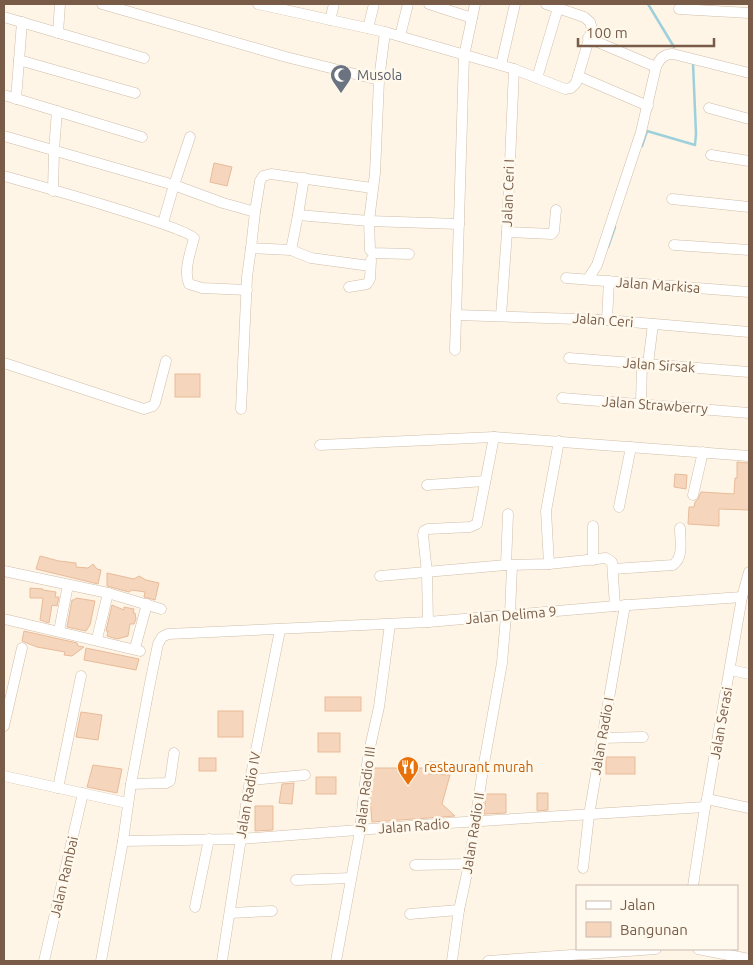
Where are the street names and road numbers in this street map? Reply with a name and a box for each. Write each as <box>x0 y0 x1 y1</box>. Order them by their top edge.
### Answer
street label: Jalan Ceri I <box>499 159 517 227</box>
street label: Jalan Markisa <box>615 274 701 296</box>
street label: Jalan Ceri <box>572 310 634 330</box>
street label: Jalan Sirsak <box>622 354 696 376</box>
street label: Jalan Strawberry <box>602 393 709 417</box>
street label: Jalan Delima 9 <box>465 603 557 627</box>
street label: Jalan Serasi <box>707 686 735 760</box>
street label: Jalan Radio I <box>587 696 617 776</box>
street label: Jalan Radio III <box>352 745 378 833</box>
street label: Jalan Radio IV <box>233 750 263 839</box>
street label: Jalan Radio II <box>459 791 487 875</box>
street label: Jalan Radio <box>378 816 450 836</box>
street label: Jalan Rambai <box>47 835 81 919</box>

